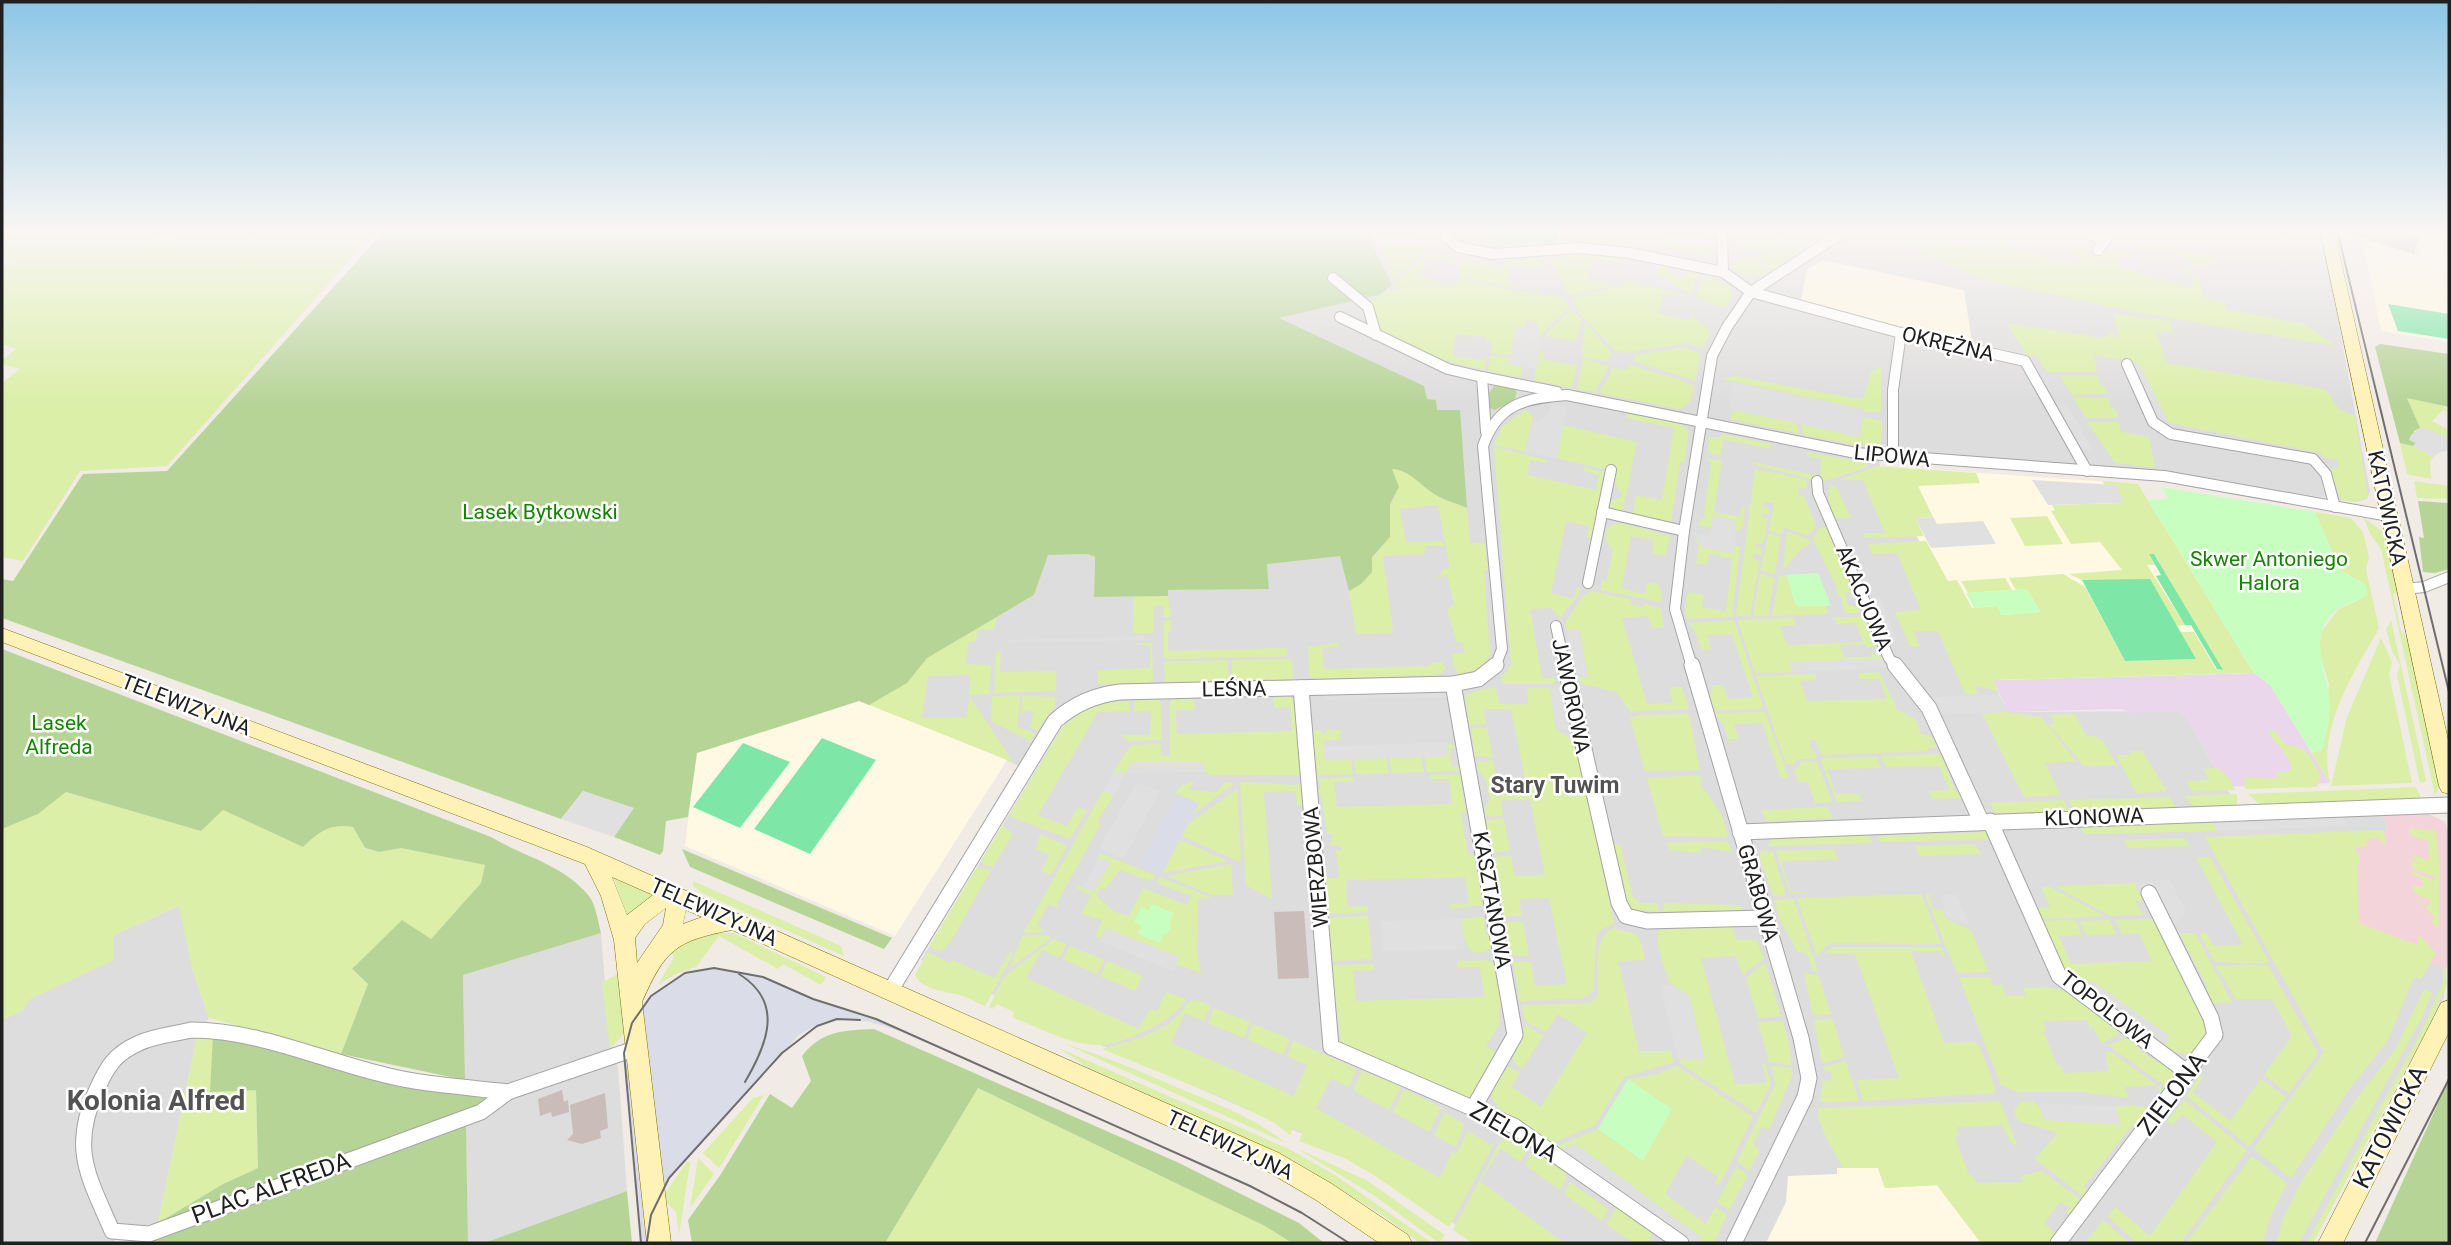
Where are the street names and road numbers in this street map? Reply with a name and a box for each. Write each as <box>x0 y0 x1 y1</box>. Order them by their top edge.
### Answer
street label: OKRĘŻNA <box>1900 322 1997 366</box>
street label: LIPOWA <box>1853 440 1932 472</box>
street label: KATOWICKA <box>2363 448 2411 568</box>
street label: AKACJOWA <box>1831 542 1897 655</box>
street label: JAWOROWA <box>1547 636 1595 756</box>
street label: TELEWIZYJNA <box>118 669 254 741</box>
street label: LEŚNA <box>1201 676 1267 702</box>
street label: KLONOWA <box>2044 803 2144 831</box>
street label: WIERZBOWA <box>1299 805 1333 928</box>
street label: KASZTANOWA <box>1468 830 1516 971</box>
street label: GRABOWA <box>1733 841 1783 945</box>
street label: TELEWIZYJNA <box>647 873 782 951</box>
street label: TOPOLOWA <box>2056 966 2159 1054</box>
street label: ZIELONA <box>2132 1047 2212 1141</box>
street label: KATOWICKA <box>2347 1061 2433 1193</box>
street label: ZIELONA <box>1465 1096 1563 1168</box>
street label: TELEWIZYJNA <box>1163 1105 1297 1185</box>
street label: PLAC ALFREDA <box>188 1146 354 1230</box>

